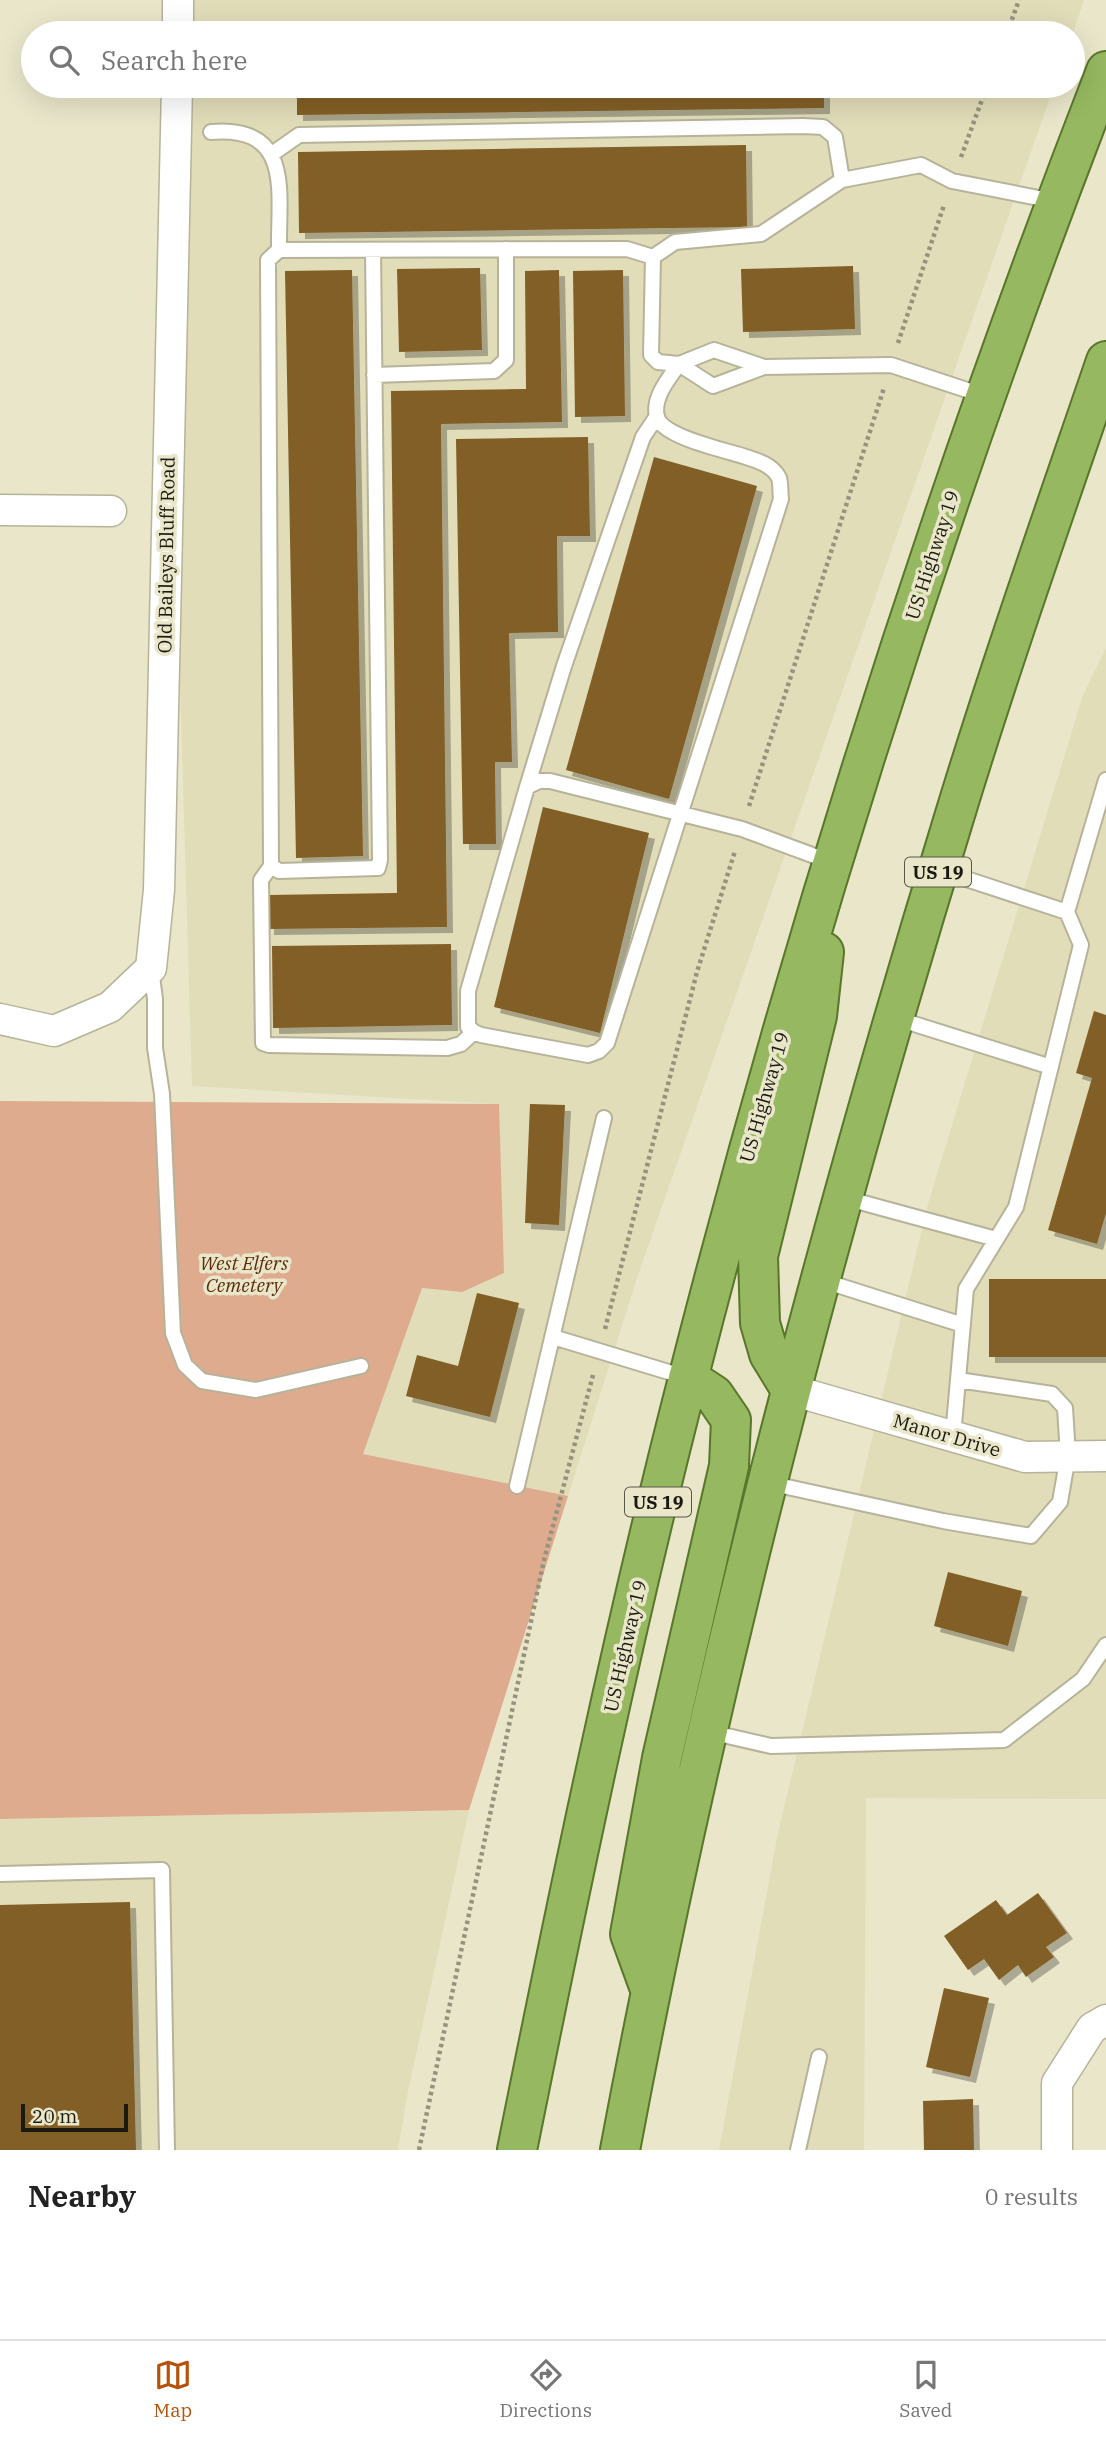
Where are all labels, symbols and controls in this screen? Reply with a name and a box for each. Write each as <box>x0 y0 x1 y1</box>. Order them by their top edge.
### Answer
search box <box>21 21 1085 98</box>
icon: search <box>45 41 83 79</box>
text: Search here <box>101 43 247 77</box>
street label: Old Baileys Bluff Road <box>152 456 180 654</box>
street label: US Highway 19 <box>900 487 964 623</box>
road number: US 19 <box>905 858 971 886</box>
street label: US Highway 19 <box>734 1029 794 1165</box>
park label: West Elfers Cemetery <box>200 1251 288 1297</box>
street label: Manor Drive <box>891 1408 1003 1462</box>
road number: US 19 <box>625 1488 691 1517</box>
street label: US Highway 19 <box>598 1578 652 1714</box>
scale bar <box>21 2101 128 2133</box>
text: 20 m <box>32 2104 77 2128</box>
text: Nearby <box>28 2176 136 2215</box>
text: 0 results <box>985 2181 1078 2211</box>
tab: Map <box>154 2356 192 2422</box>
tab: Directions <box>499 2356 592 2422</box>
tab: Saved <box>899 2356 952 2422</box>

